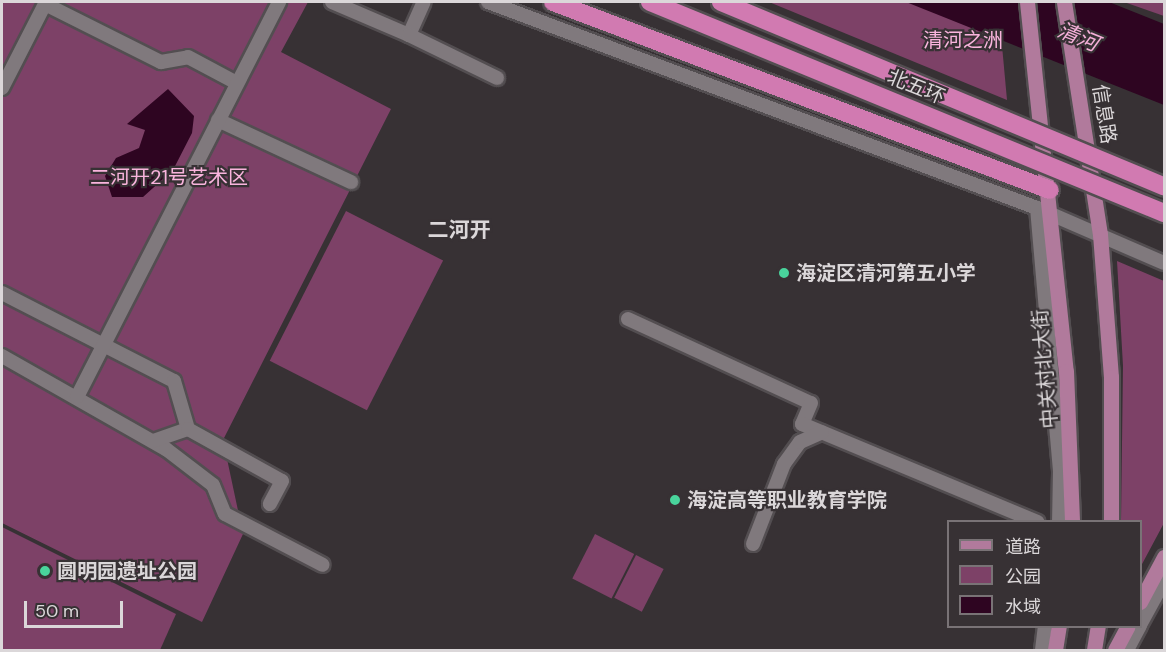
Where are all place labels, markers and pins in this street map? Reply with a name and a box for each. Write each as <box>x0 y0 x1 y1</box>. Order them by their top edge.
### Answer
place label: 海淀区清河第五小学 <box>796 261 976 285</box>
marker: 海淀区清河第五小学 <box>777 266 791 280</box>
place label: 海淀高等职业教育学院 <box>687 488 887 512</box>
marker: 海淀高等职业教育学院 <box>668 493 682 507</box>
place label: 圆明园遗址公园 <box>57 559 197 583</box>
marker: 圆明园遗址公园 <box>38 564 52 578</box>

